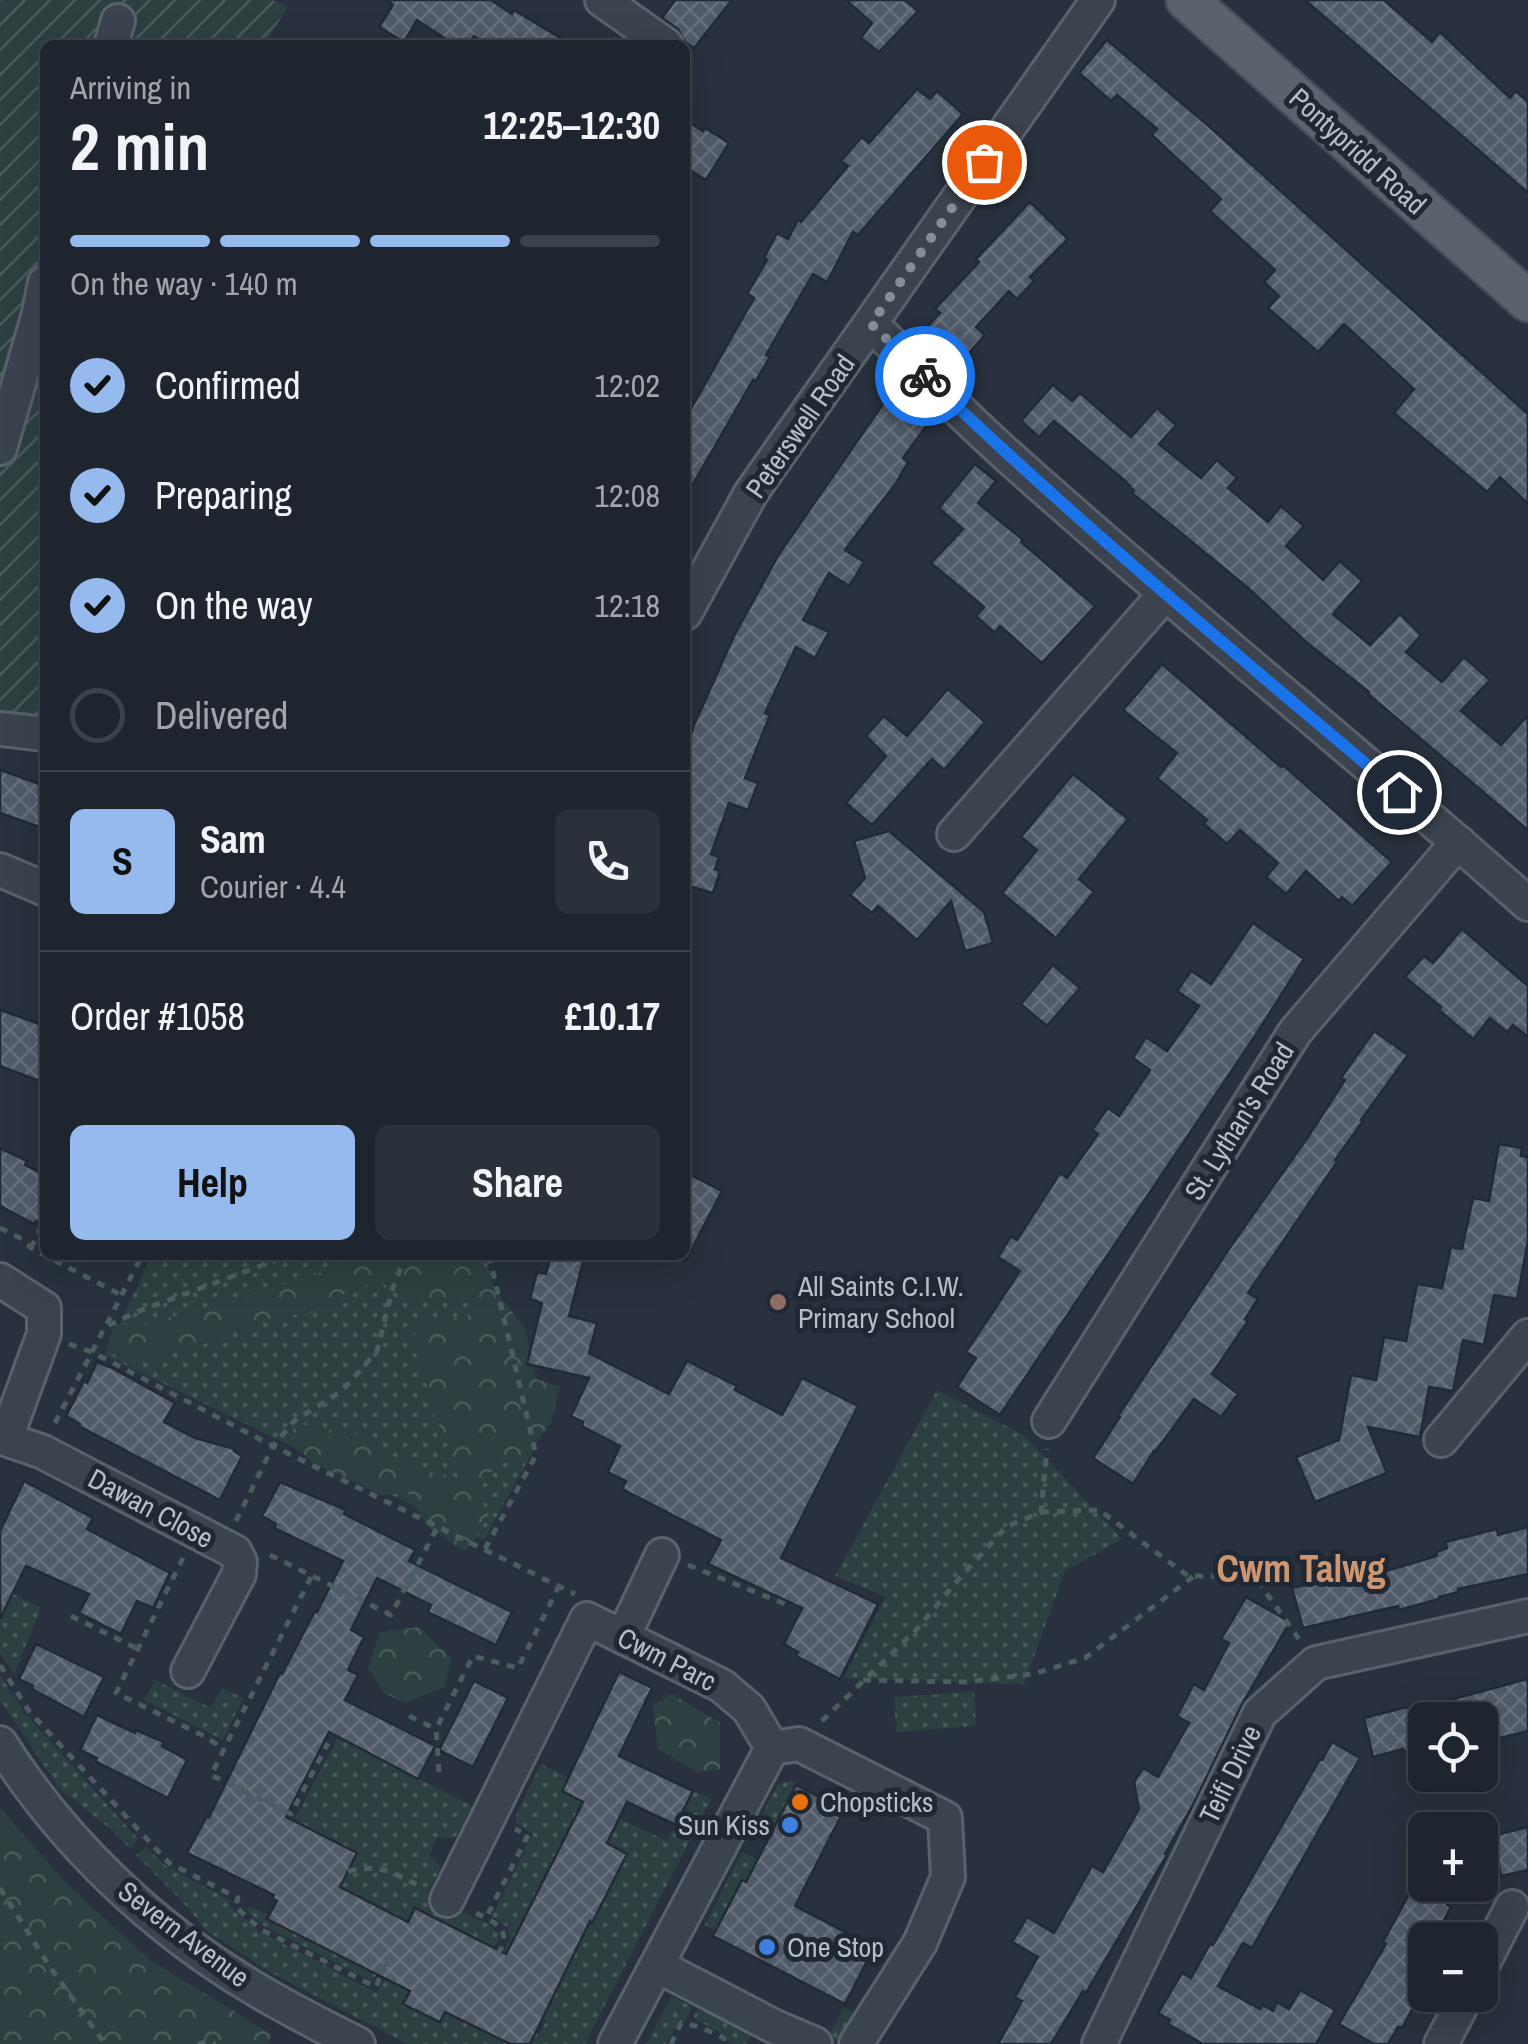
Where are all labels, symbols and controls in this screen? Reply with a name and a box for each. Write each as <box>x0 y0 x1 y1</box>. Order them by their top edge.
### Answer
text: Arriving in <box>70 66 191 109</box>
street label: Pontypridd Road <box>1281 79 1435 223</box>
text: 12:25–12:30 <box>483 100 660 151</box>
text: 2 min <box>70 103 209 190</box>
pin <box>942 120 1027 205</box>
icon: bag <box>957 135 1012 190</box>
text: On the way · 140 m <box>70 262 298 305</box>
courier <box>875 326 975 426</box>
street label: Peterswell Road <box>736 347 864 505</box>
icon: bike <box>898 349 953 404</box>
icon: check <box>70 358 125 413</box>
text: Confirmed <box>155 360 300 411</box>
text: 12:02 <box>594 364 660 407</box>
icon: check <box>70 468 125 523</box>
text: Preparing <box>155 470 292 521</box>
text: 12:08 <box>594 474 660 517</box>
icon: check <box>70 578 125 633</box>
text: On the way <box>155 580 313 631</box>
text: 12:18 <box>594 584 660 627</box>
text: Delivered <box>155 690 288 741</box>
pin <box>1357 750 1442 835</box>
icon: home <box>1372 765 1427 820</box>
button: phone <box>555 809 660 914</box>
text: Sam <box>200 814 266 865</box>
text: S <box>112 836 133 887</box>
text: Courier · 4.4 <box>200 865 346 908</box>
text: Order #1058 <box>70 991 245 1042</box>
text: £10.17 <box>565 991 660 1042</box>
street label: St. Lythan's Road <box>1175 1035 1303 1207</box>
button: Help <box>70 1125 355 1240</box>
button: Share <box>375 1125 660 1240</box>
place label: All Saints C.I.W. Primary School <box>797 1267 964 1337</box>
marker: All Saints C.I.W. Primary School <box>767 1291 789 1313</box>
street label: Dawan Close <box>82 1459 220 1557</box>
district label: Cwm Talwg <box>1216 1543 1386 1594</box>
street label: Cwm Parc <box>611 1618 723 1700</box>
map controls <box>1408 1702 1498 2012</box>
button: locate <box>1408 1702 1498 1792</box>
street label: Teifi Drive <box>1190 1719 1270 1829</box>
place label: Chopsticks <box>820 1783 934 1821</box>
marker: Chopsticks <box>789 1791 811 1813</box>
place label: Sun Kiss <box>678 1806 770 1844</box>
button: + <box>1408 1812 1498 1902</box>
marker: Sun Kiss <box>779 1814 801 1836</box>
street label: Severn Avenue <box>111 1872 257 1996</box>
button: − <box>1408 1922 1498 2012</box>
place label: One Stop <box>787 1928 884 1966</box>
marker: One Stop <box>756 1936 778 1958</box>

